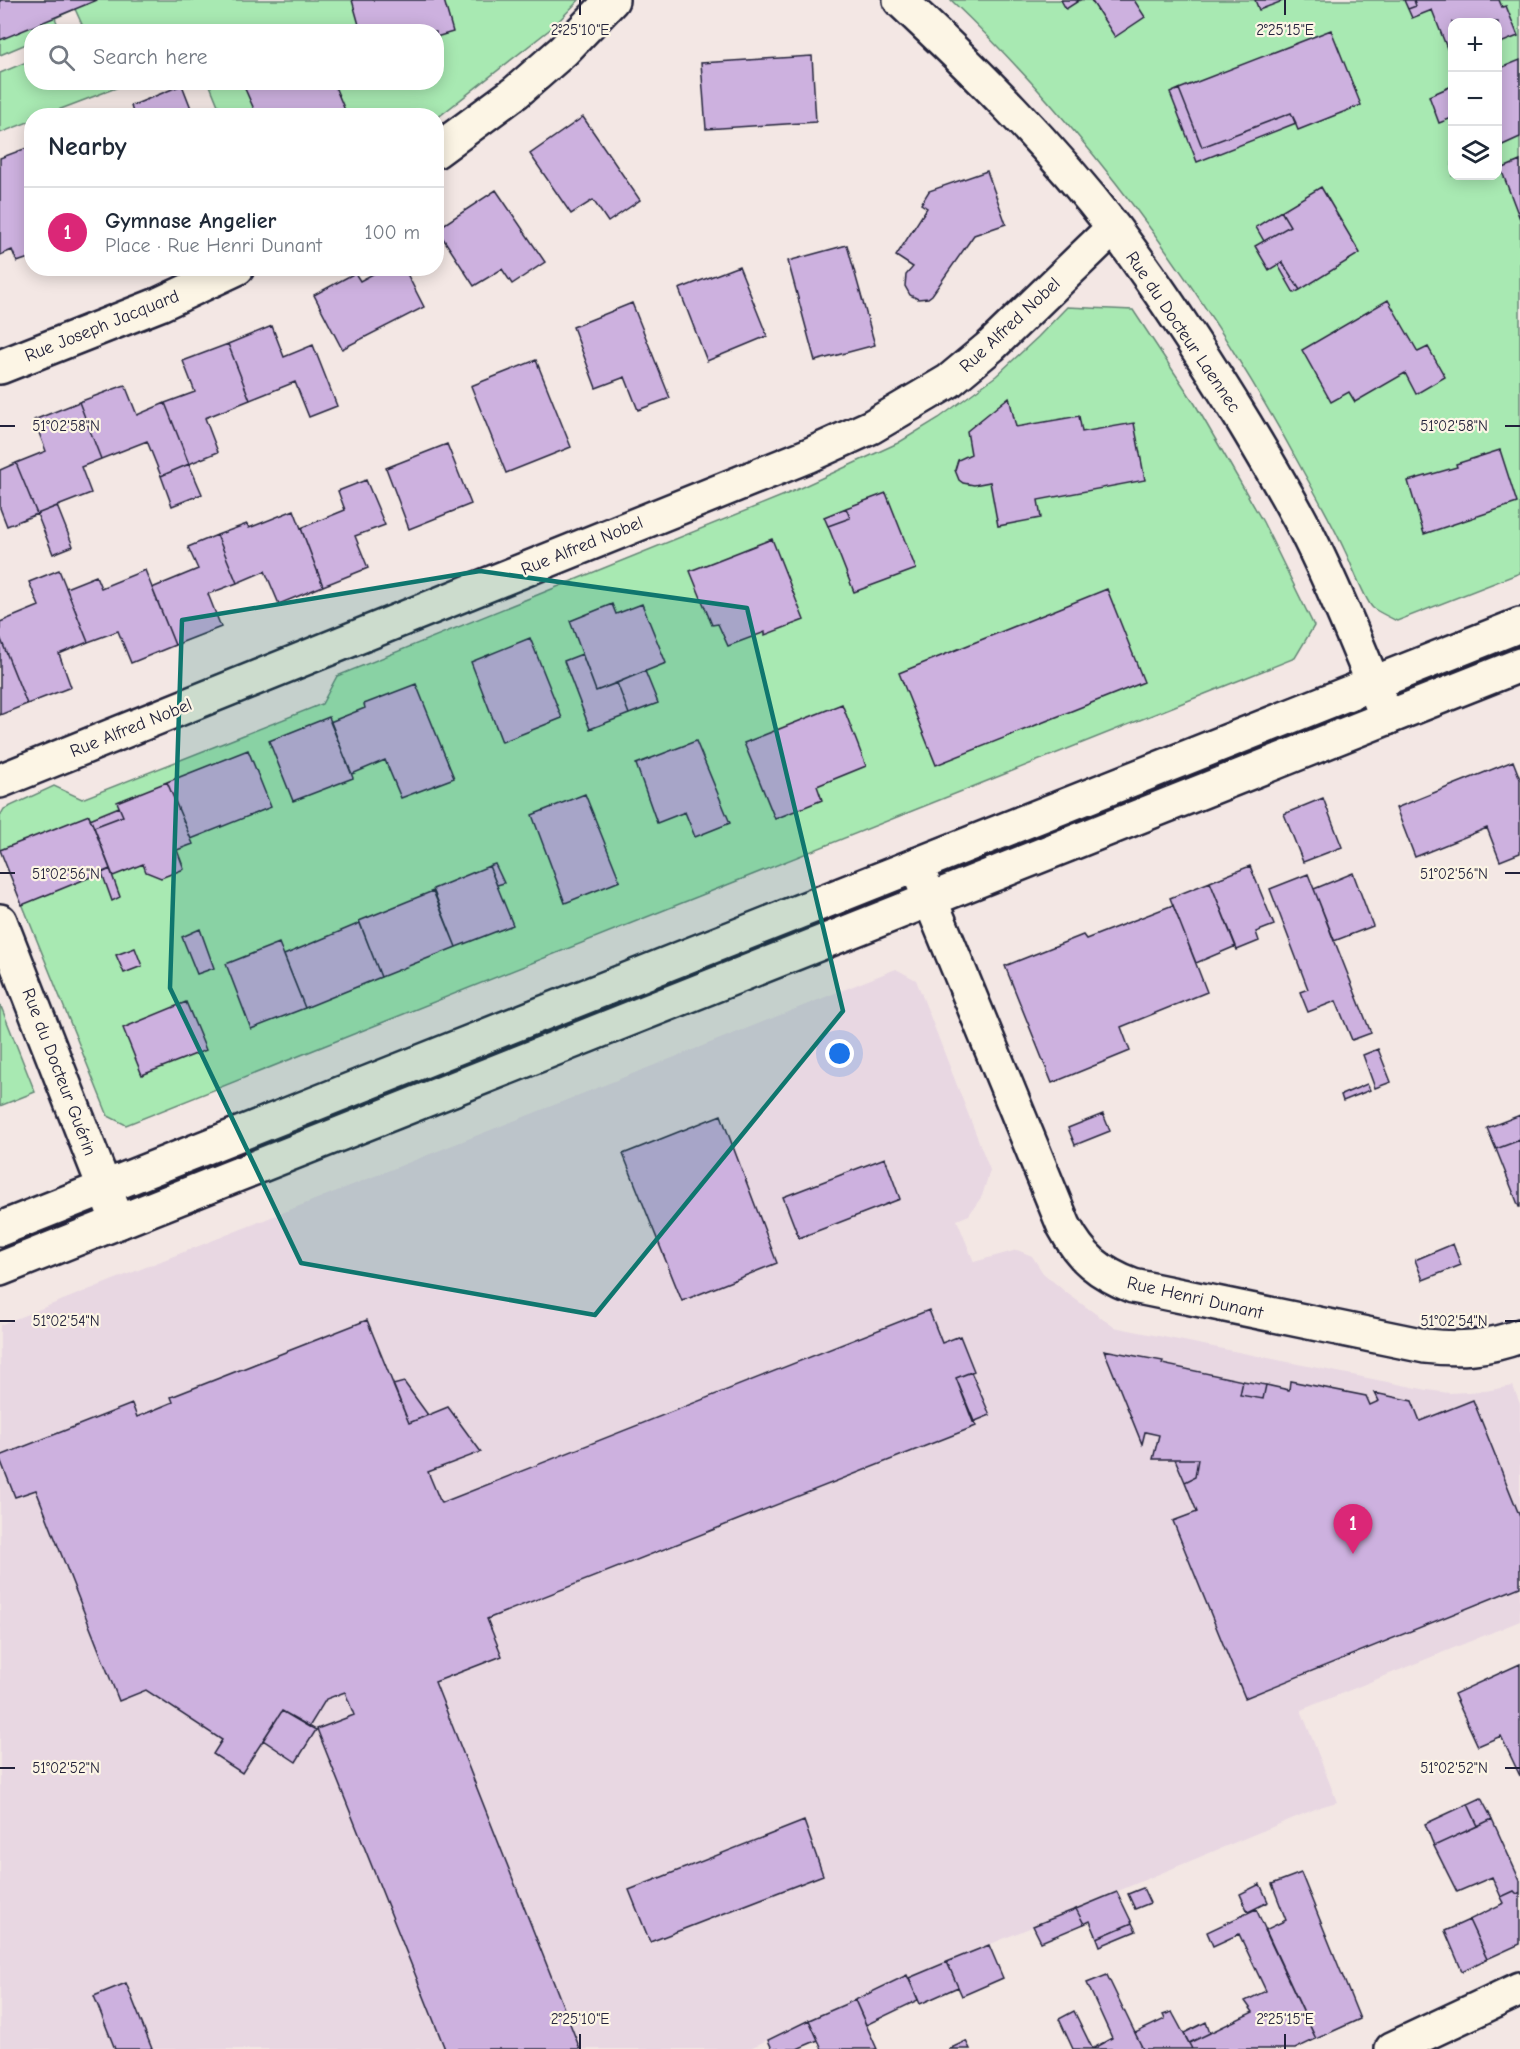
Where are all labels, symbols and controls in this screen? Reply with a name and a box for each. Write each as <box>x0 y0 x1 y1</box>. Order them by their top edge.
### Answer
map controls <box>1448 18 1502 180</box>
button: + <box>1448 18 1502 72</box>
text: 2°25'10"E <box>551 21 609 39</box>
text: 2°25'15"E <box>1256 21 1314 39</box>
search box <box>24 24 444 90</box>
icon: search <box>45 41 78 74</box>
text: Search here <box>93 44 208 70</box>
button: − <box>1448 72 1502 126</box>
button: layers <box>1448 126 1502 180</box>
text: Nearby <box>48 132 127 162</box>
text: Gymnase Angelier <box>105 208 276 234</box>
text: 1 <box>64 221 71 244</box>
text: 100 m <box>365 221 420 244</box>
text: Place · Rue Henri Dunant <box>105 234 322 257</box>
street label: Rue du Docteur Laennec <box>1121 247 1245 417</box>
street label: Rue Alfred Nobel <box>955 273 1065 377</box>
street label: Rue Joseph Jacquard <box>22 285 182 367</box>
text: 51°02'58"N <box>32 417 100 435</box>
text: 51°02'58"N <box>1420 417 1488 435</box>
street label: Rue Alfred Nobel <box>518 512 646 580</box>
street label: Rue Alfred Nobel <box>67 694 195 762</box>
text: 51°02'56"N <box>32 865 100 883</box>
text: 51°02'56"N <box>1420 865 1488 883</box>
street label: Rue du Docteur Guérin <box>17 985 101 1159</box>
your location <box>825 1039 854 1068</box>
street label: Rue Henri Dunant <box>1125 1272 1266 1324</box>
text: 51°02'54"N <box>32 1312 100 1330</box>
text: 51°02'54"N <box>1420 1312 1488 1330</box>
pin: 1 <box>1334 1504 1372 1554</box>
text: 51°02'52"N <box>32 1759 100 1777</box>
text: 51°02'52"N <box>1420 1759 1488 1777</box>
text: 2°25'10"E <box>551 2010 609 2028</box>
text: 2°25'15"E <box>1256 2010 1314 2028</box>

